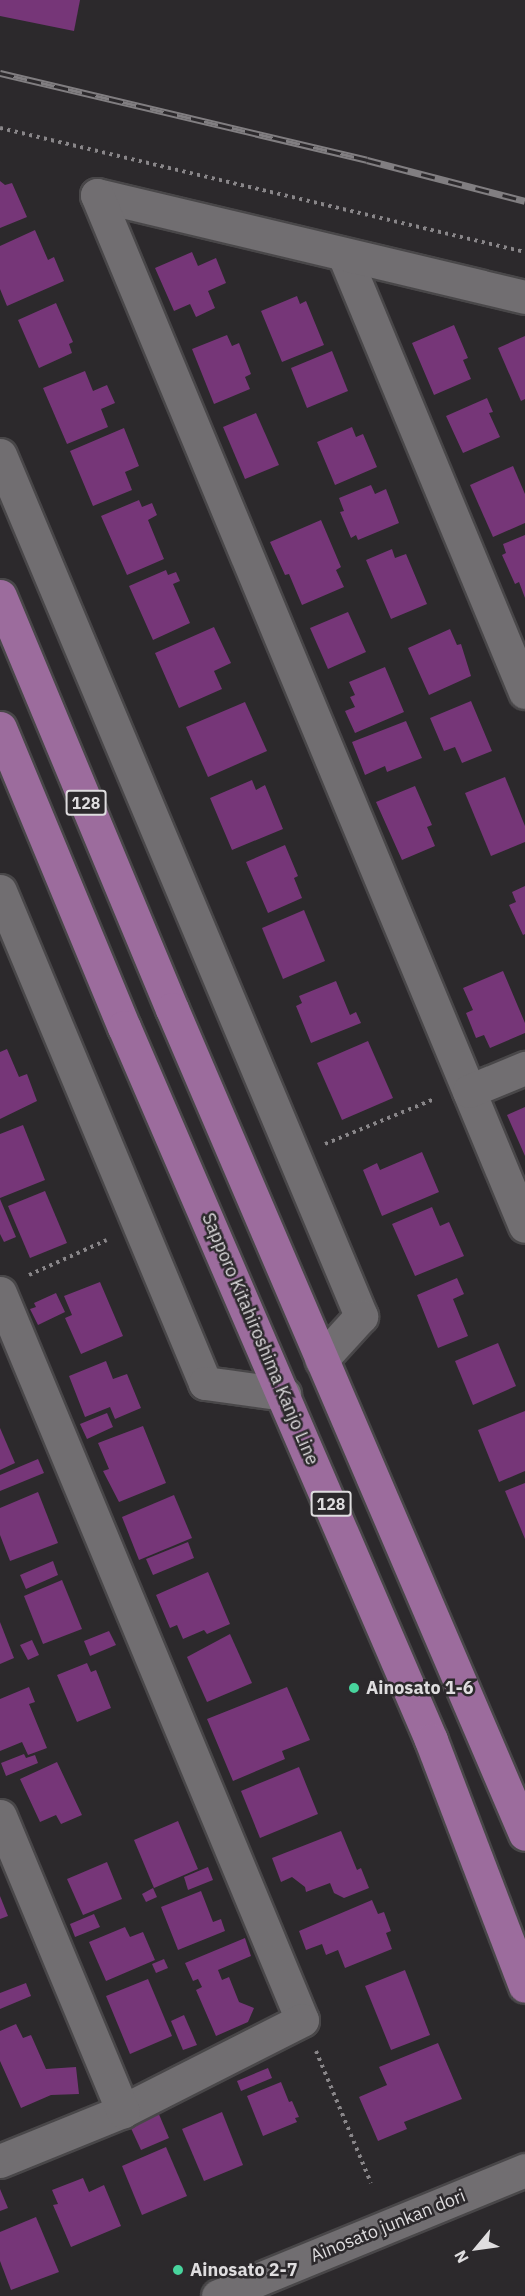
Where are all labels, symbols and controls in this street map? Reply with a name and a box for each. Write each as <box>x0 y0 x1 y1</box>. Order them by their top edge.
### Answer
road number: 128 <box>65 790 107 816</box>
street label: Sapporo Kitahiroshima Kanjo Line <box>197 1210 323 1468</box>
road number: 128 <box>310 1491 352 1517</box>
place label: Ainosato 1-6 <box>366 1677 474 1699</box>
marker: Ainosato 1-6 <box>347 1681 361 1695</box>
street label: Ainosato junkan dori <box>307 2185 469 2267</box>
north arrow <box>447 2218 507 2278</box>
text: N <box>450 2247 473 2267</box>
place label: Ainosato 2-7 <box>190 2259 298 2281</box>
marker: Ainosato 2-7 <box>171 2263 185 2277</box>

